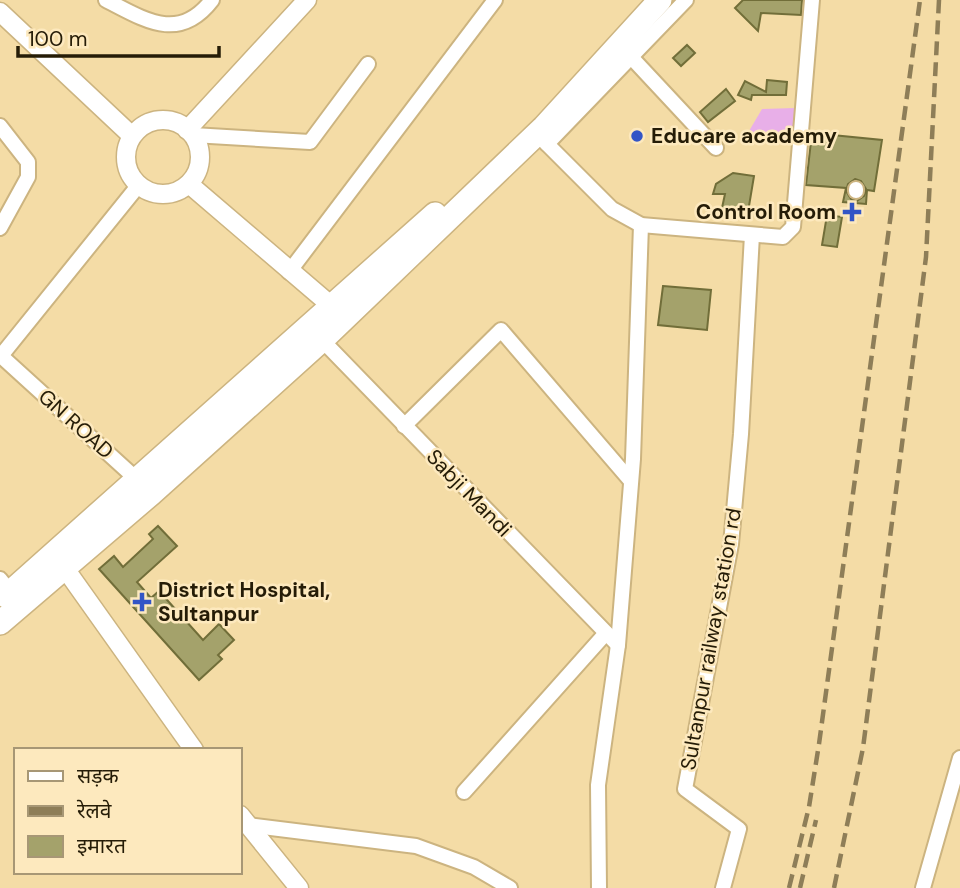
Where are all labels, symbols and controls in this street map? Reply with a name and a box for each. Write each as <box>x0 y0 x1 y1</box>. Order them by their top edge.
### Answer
scale bar <box>18 14 219 58</box>
text: 100 m <box>28 25 88 53</box>
place label: Educare academy <box>651 122 837 150</box>
marker: Educare academy <box>629 128 645 144</box>
place label: Control Room <box>696 198 836 226</box>
marker: Control Room <box>842 202 862 222</box>
street label: GN ROAD <box>32 383 120 465</box>
street label: Sabji Mandi <box>420 443 518 543</box>
street label: Sultanpur railway station rd <box>674 506 748 772</box>
place label: District Hospital, Sultanpur <box>158 576 330 628</box>
marker: District Hospital, Sultanpur <box>132 592 152 612</box>
legend <box>14 748 242 874</box>
text: सड़क <box>77 762 119 790</box>
text: रेलवे <box>76 797 112 825</box>
text: इमारत <box>77 832 127 860</box>

